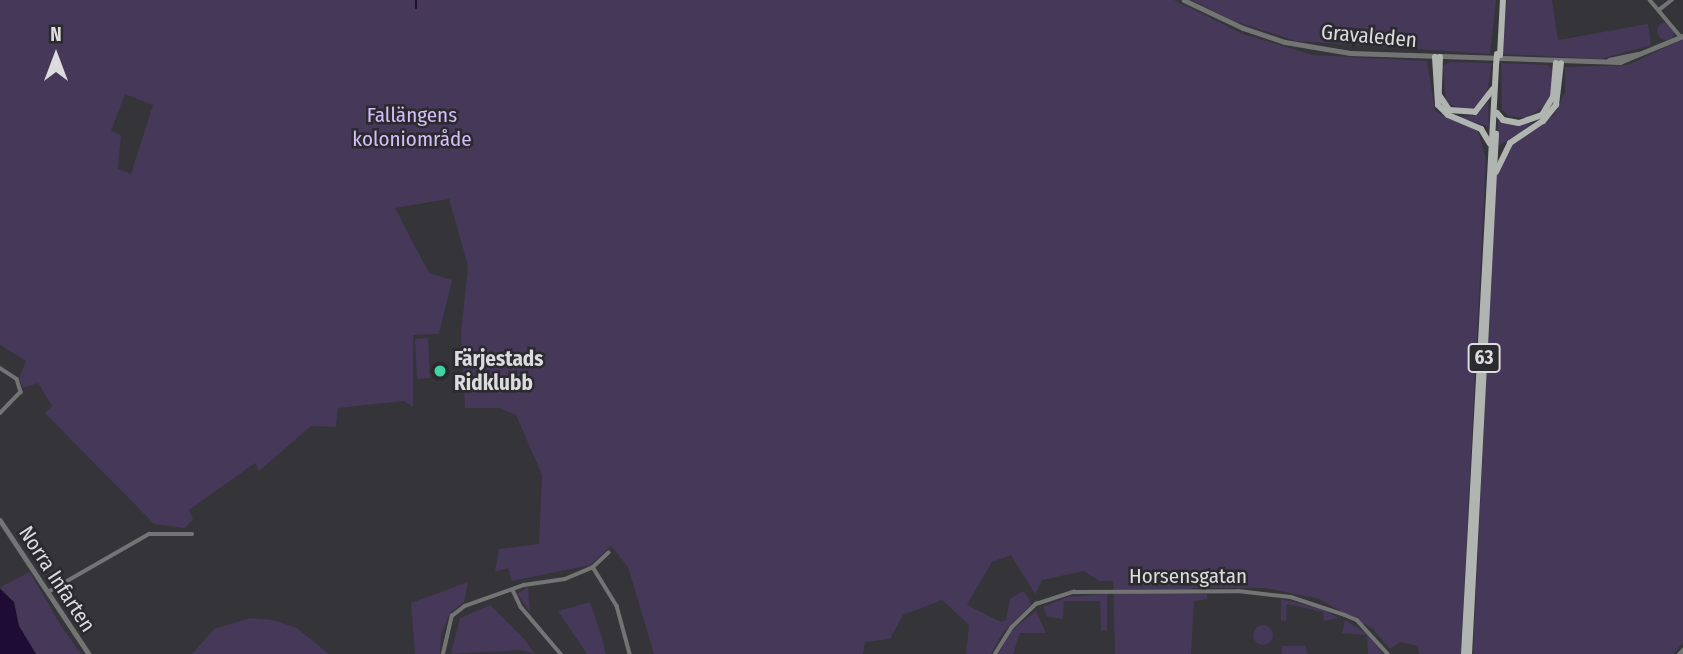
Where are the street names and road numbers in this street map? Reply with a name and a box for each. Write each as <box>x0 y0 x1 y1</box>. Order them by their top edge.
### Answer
street label: Gravaleden <box>1320 19 1418 53</box>
road number: 63 <box>1466 342 1502 374</box>
street label: Norra Infarten <box>13 521 101 637</box>
street label: Horsensgatan <box>1129 563 1247 589</box>

